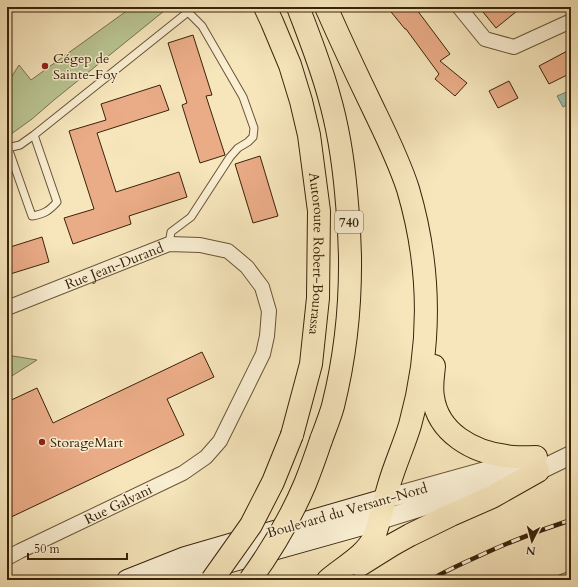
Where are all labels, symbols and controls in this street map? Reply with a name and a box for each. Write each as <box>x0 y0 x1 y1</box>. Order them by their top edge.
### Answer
place label: Cégep de Sainte-Foy <box>53 49 119 84</box>
marker: Cégep de Sainte-Foy <box>40 61 50 71</box>
street label: Autoroute Robert-Bourassa <box>304 171 328 336</box>
road number: 740 <box>335 211 363 233</box>
street label: Rue Jean-Durand <box>62 238 167 294</box>
place label: StorageMart <box>50 433 124 452</box>
marker: StorageMart <box>37 437 47 447</box>
street label: Boulevard du Versant-Nord <box>265 478 430 543</box>
street label: Rue Galvani <box>81 480 155 529</box>
north arrow <box>512 521 552 561</box>
scale bar <box>28 535 127 561</box>
text: 50 m <box>34 541 61 557</box>
text: N <box>525 542 537 558</box>

